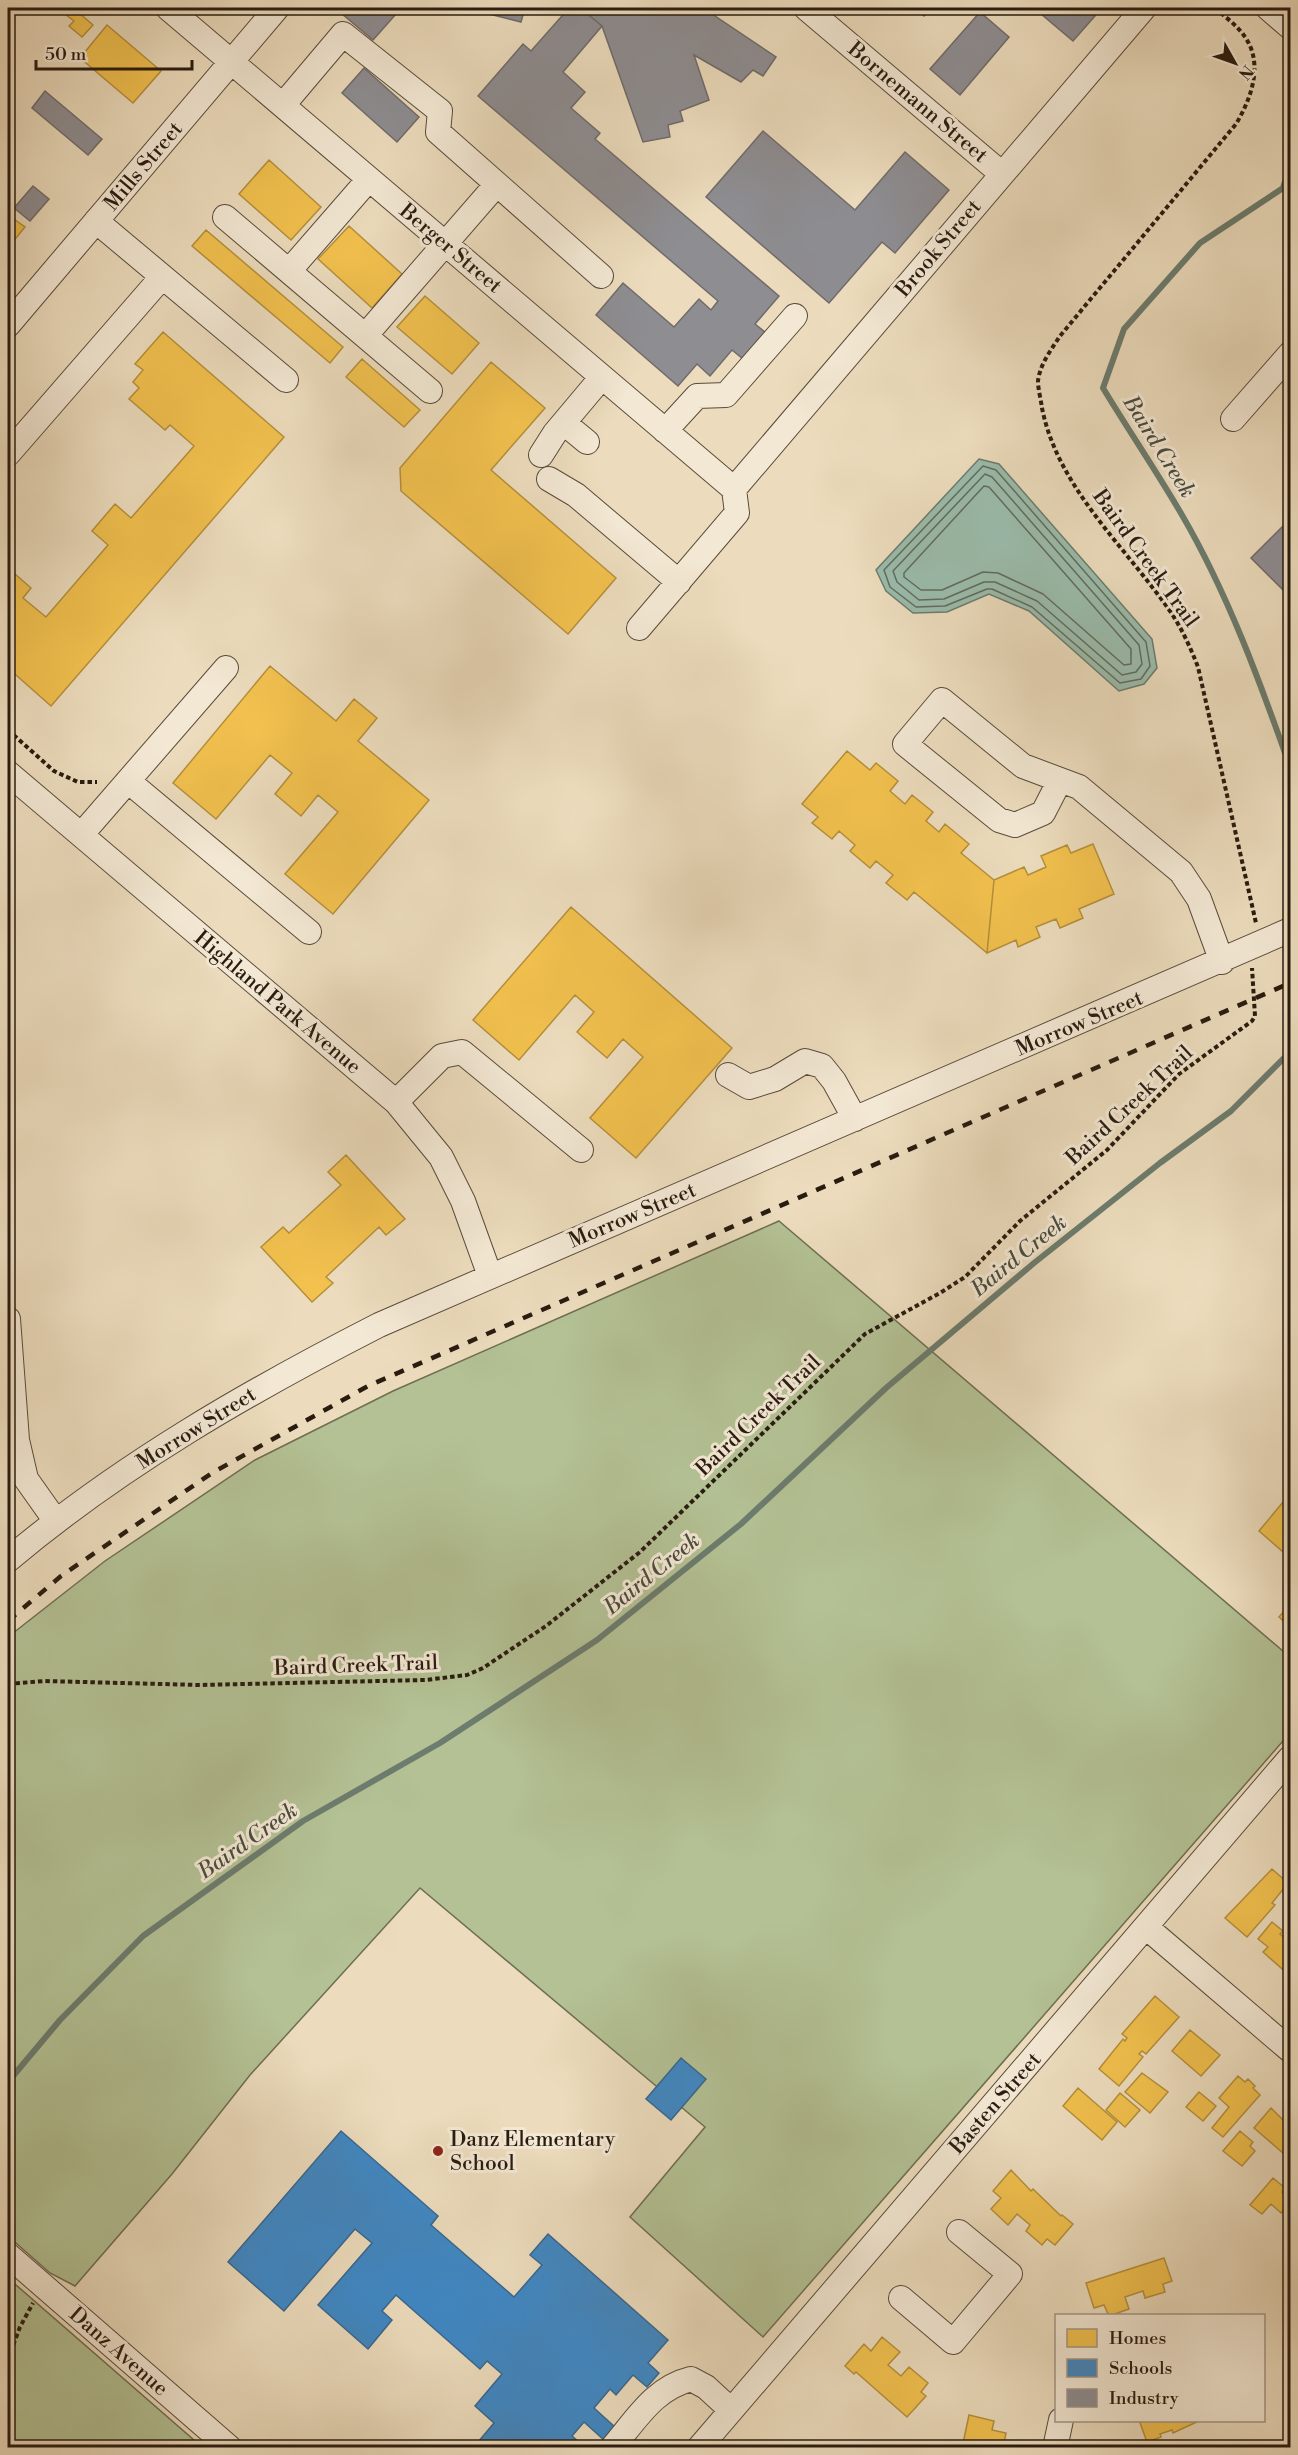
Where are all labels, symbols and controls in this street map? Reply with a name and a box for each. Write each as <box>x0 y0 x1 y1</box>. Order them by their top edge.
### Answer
scale bar <box>36 33 192 71</box>
north arrow <box>1205 33 1265 93</box>
street label: Bornemann Street <box>841 36 993 169</box>
text: 50 m <box>45 43 87 66</box>
text: N <box>1234 61 1257 84</box>
street label: Mills Street <box>99 116 189 217</box>
street label: Brook Street <box>890 194 987 304</box>
street label: Berger Street <box>393 198 507 300</box>
water label: Baird Creek <box>1116 390 1201 503</box>
street label: Baird Creek Trail <box>1086 484 1204 633</box>
street label: Highland Park Avenue <box>189 925 366 1080</box>
street label: Morrow Street <box>1012 985 1148 1062</box>
street label: Baird Creek Trail <box>1060 1040 1199 1172</box>
street label: Morrow Street <box>565 1177 701 1254</box>
water label: Baird Creek <box>965 1209 1072 1304</box>
street label: Baird Creek Trail <box>690 1349 827 1483</box>
street label: Morrow Street <box>132 1382 262 1476</box>
water label: Baird Creek <box>598 1527 705 1622</box>
street label: Baird Creek Trail <box>273 1650 438 1682</box>
water label: Baird Creek <box>192 1797 303 1886</box>
street label: Basten Street <box>944 2047 1047 2161</box>
place label: Danz Elementary School <box>450 2127 616 2177</box>
marker: Danz Elementary School <box>431 2144 445 2158</box>
street label: Danz Avenue <box>63 2302 173 2402</box>
legend <box>1055 2314 1265 2422</box>
text: Homes <box>1109 2327 1166 2350</box>
text: Schools <box>1109 2357 1173 2380</box>
text: Industry <box>1109 2387 1179 2410</box>

